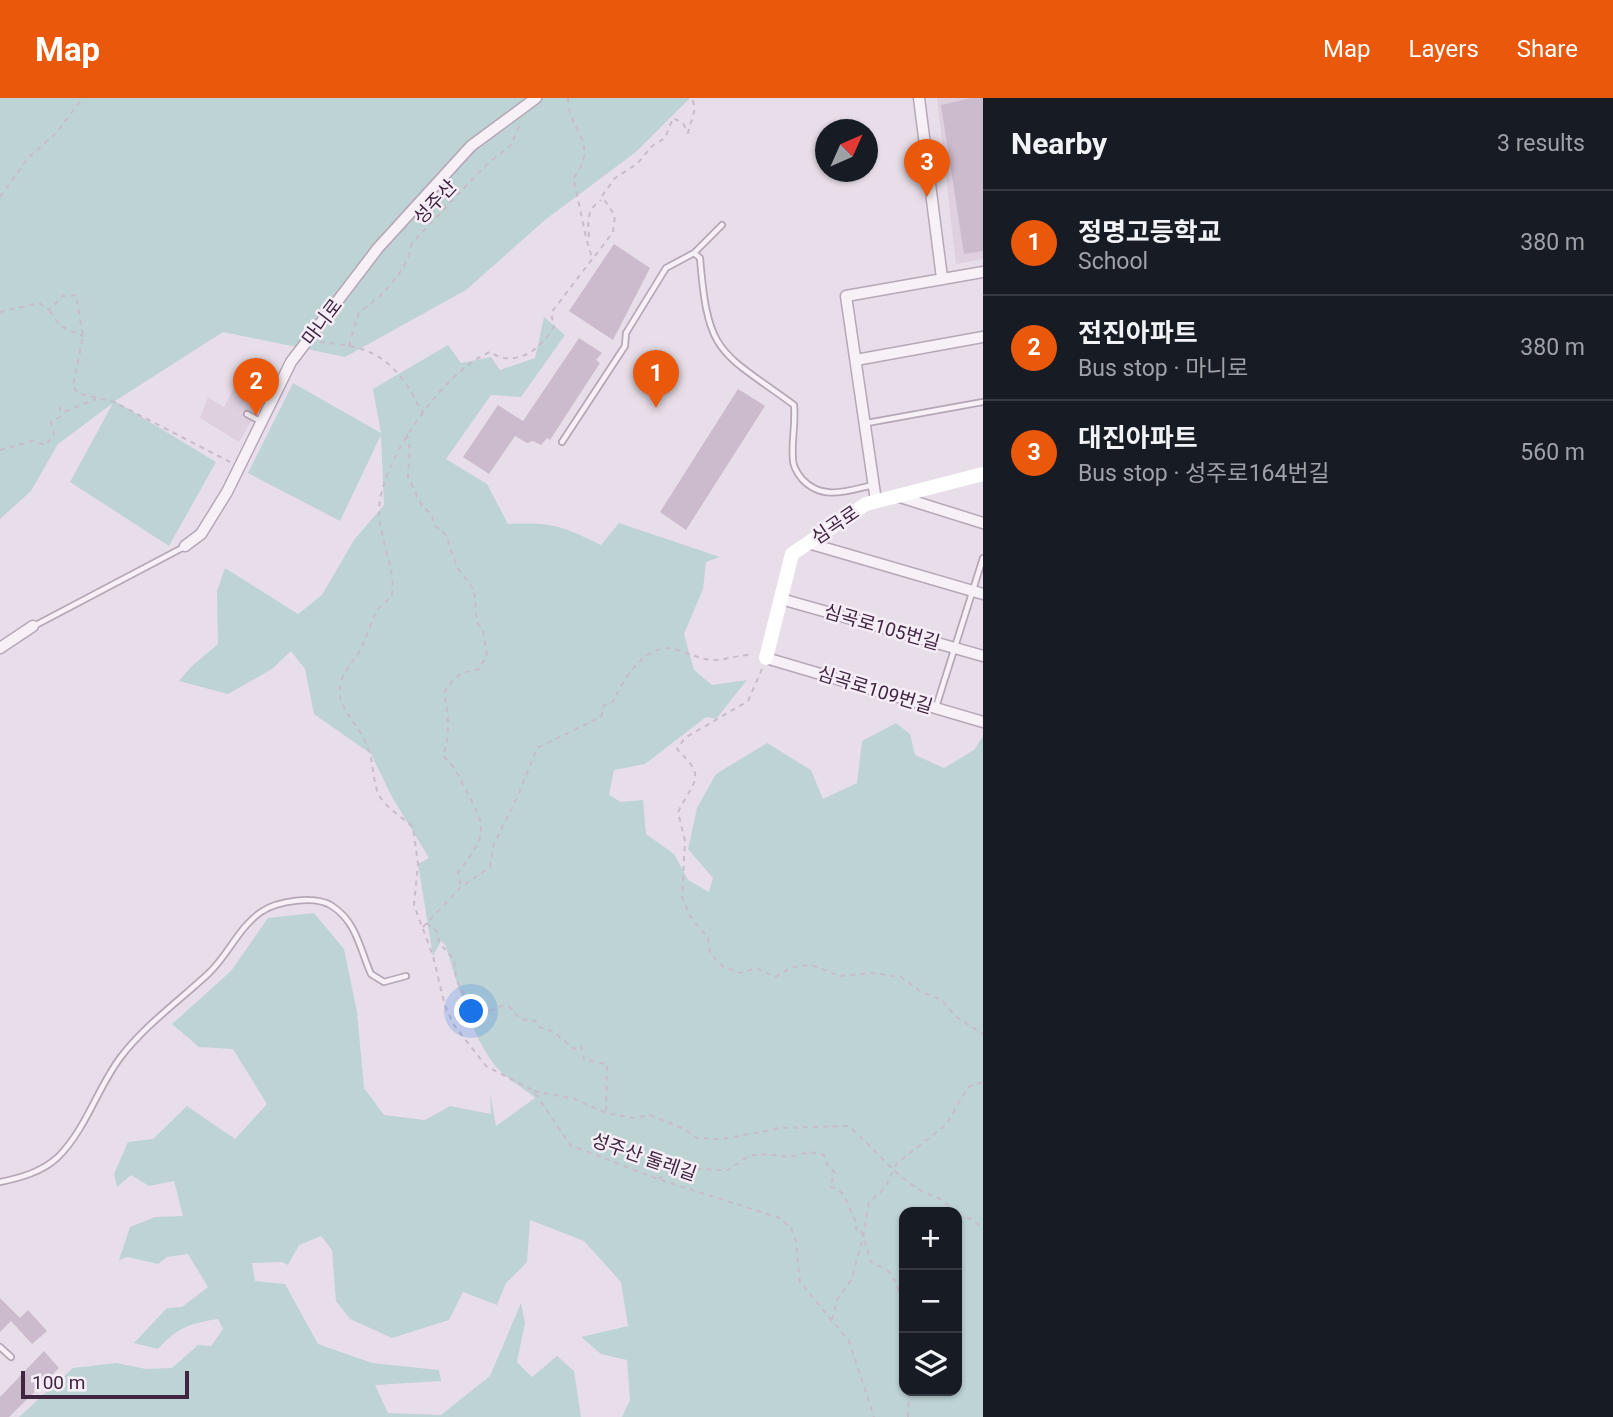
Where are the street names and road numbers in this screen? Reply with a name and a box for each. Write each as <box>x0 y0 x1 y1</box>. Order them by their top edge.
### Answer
street label: 성주산 <box>409 175 461 229</box>
street label: 마니로 <box>297 294 347 350</box>
street label: 심곡로 <box>807 501 863 549</box>
street label: 심곡로105번길 <box>821 599 943 655</box>
street label: 심곡로109번길 <box>815 662 935 718</box>
street label: 성주산 둘레길 <box>588 1128 700 1186</box>

